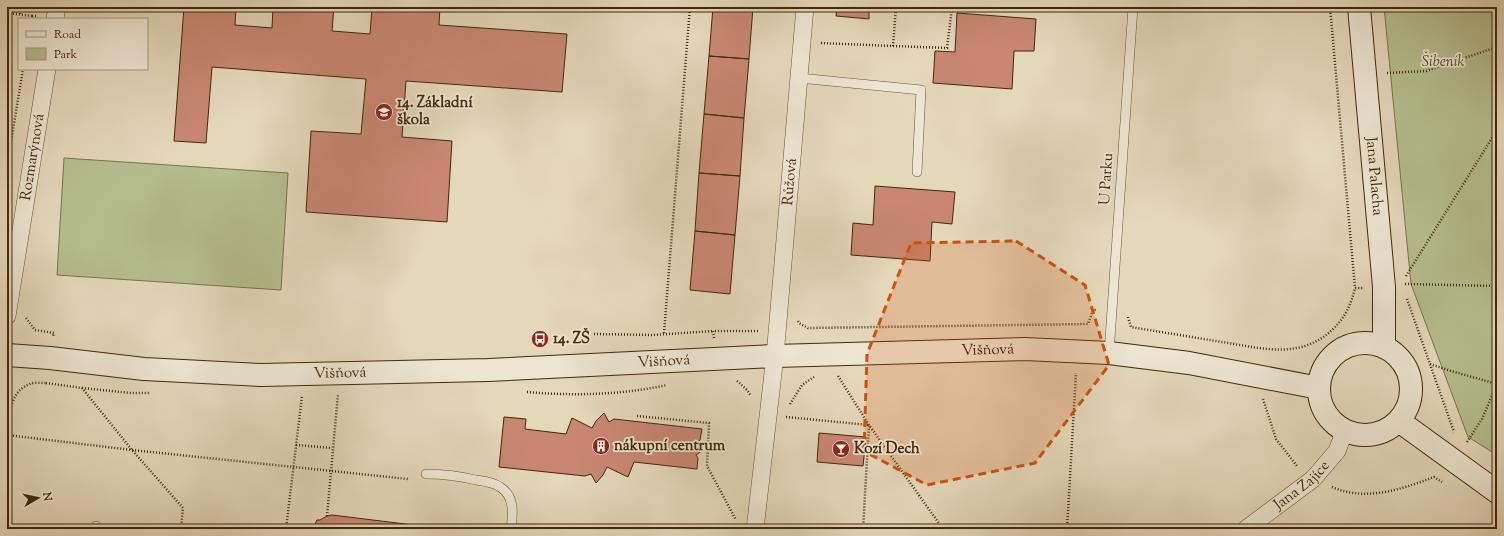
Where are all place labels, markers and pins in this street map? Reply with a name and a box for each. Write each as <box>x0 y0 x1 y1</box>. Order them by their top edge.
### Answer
place label: 14. Základní škola <box>397 93 473 131</box>
school or university icon: 14. Základní škola <box>374 102 394 122</box>
place label: 14. ZŠ <box>553 327 590 350</box>
bus stop icon: 14. ZŠ <box>530 329 550 349</box>
building icon: nákupní centrum <box>591 436 611 456</box>
place label: nákupní centrum <box>614 436 726 457</box>
bar icon: Kozí Dech <box>831 439 851 459</box>
place label: Kozí Dech <box>854 439 920 460</box>

